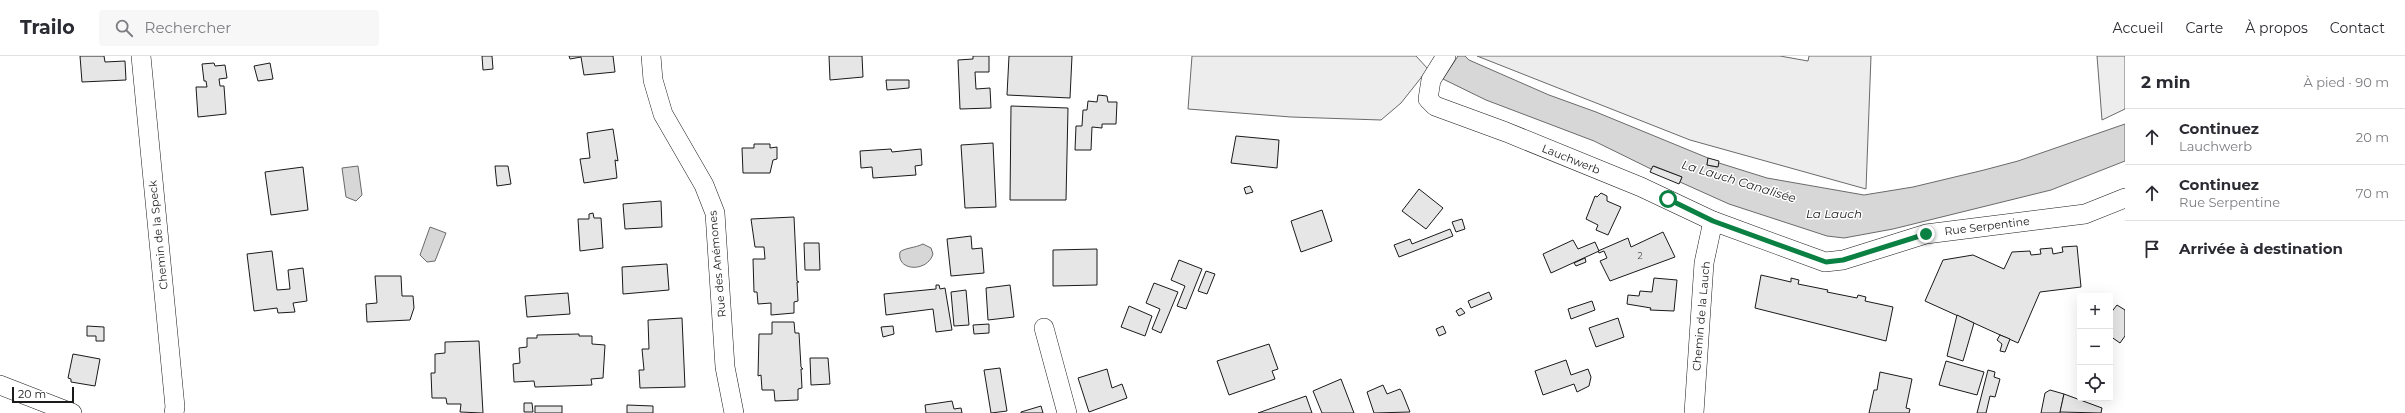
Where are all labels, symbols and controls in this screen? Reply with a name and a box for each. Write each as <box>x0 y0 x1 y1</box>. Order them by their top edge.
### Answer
search box <box>99 10 379 46</box>
text: Trailo <box>20 16 75 39</box>
icon: search <box>113 17 135 39</box>
text: Rechercher <box>145 18 231 37</box>
text: Accueil <box>2113 19 2164 37</box>
text: Carte <box>2186 19 2223 37</box>
text: À propos <box>2245 19 2308 37</box>
text: Contact <box>2330 19 2385 37</box>
text: 2 min <box>2141 72 2191 92</box>
text: À pied · 90 m <box>2303 74 2389 90</box>
text: Continuez <box>2179 119 2259 138</box>
icon: ahead <box>2141 126 2163 148</box>
text: 20 m <box>2356 129 2389 145</box>
text: Lauchwerb <box>2179 138 2252 154</box>
street label: Lauchwerb <box>1540 141 1602 177</box>
water label: La Lauch Canalisée <box>1680 156 1798 206</box>
text: Continuez <box>2179 175 2259 194</box>
street label: Chemin de la Speck <box>145 179 171 290</box>
icon: ahead <box>2141 182 2163 204</box>
text: 70 m <box>2356 185 2389 201</box>
route start <box>1659 190 1677 208</box>
text: Rue Serpentine <box>2179 194 2280 210</box>
water label: La Lauch <box>1806 206 1862 221</box>
street label: Rue des Anémones <box>705 209 729 318</box>
street label: Rue Serpentine <box>1944 214 2031 238</box>
route end <box>1917 225 1935 243</box>
icon: arrive <box>2141 238 2163 260</box>
text: Arrivée à destination <box>2179 239 2343 258</box>
house number: 2 <box>1637 250 1643 261</box>
street label: Chemin de la Lauch <box>1689 261 1713 371</box>
map controls <box>2077 293 2113 401</box>
button: + <box>2077 293 2113 329</box>
button: − <box>2077 329 2113 365</box>
button: locate <box>2077 365 2113 401</box>
scale bar <box>12 385 74 404</box>
text: 20 m <box>18 387 46 401</box>

